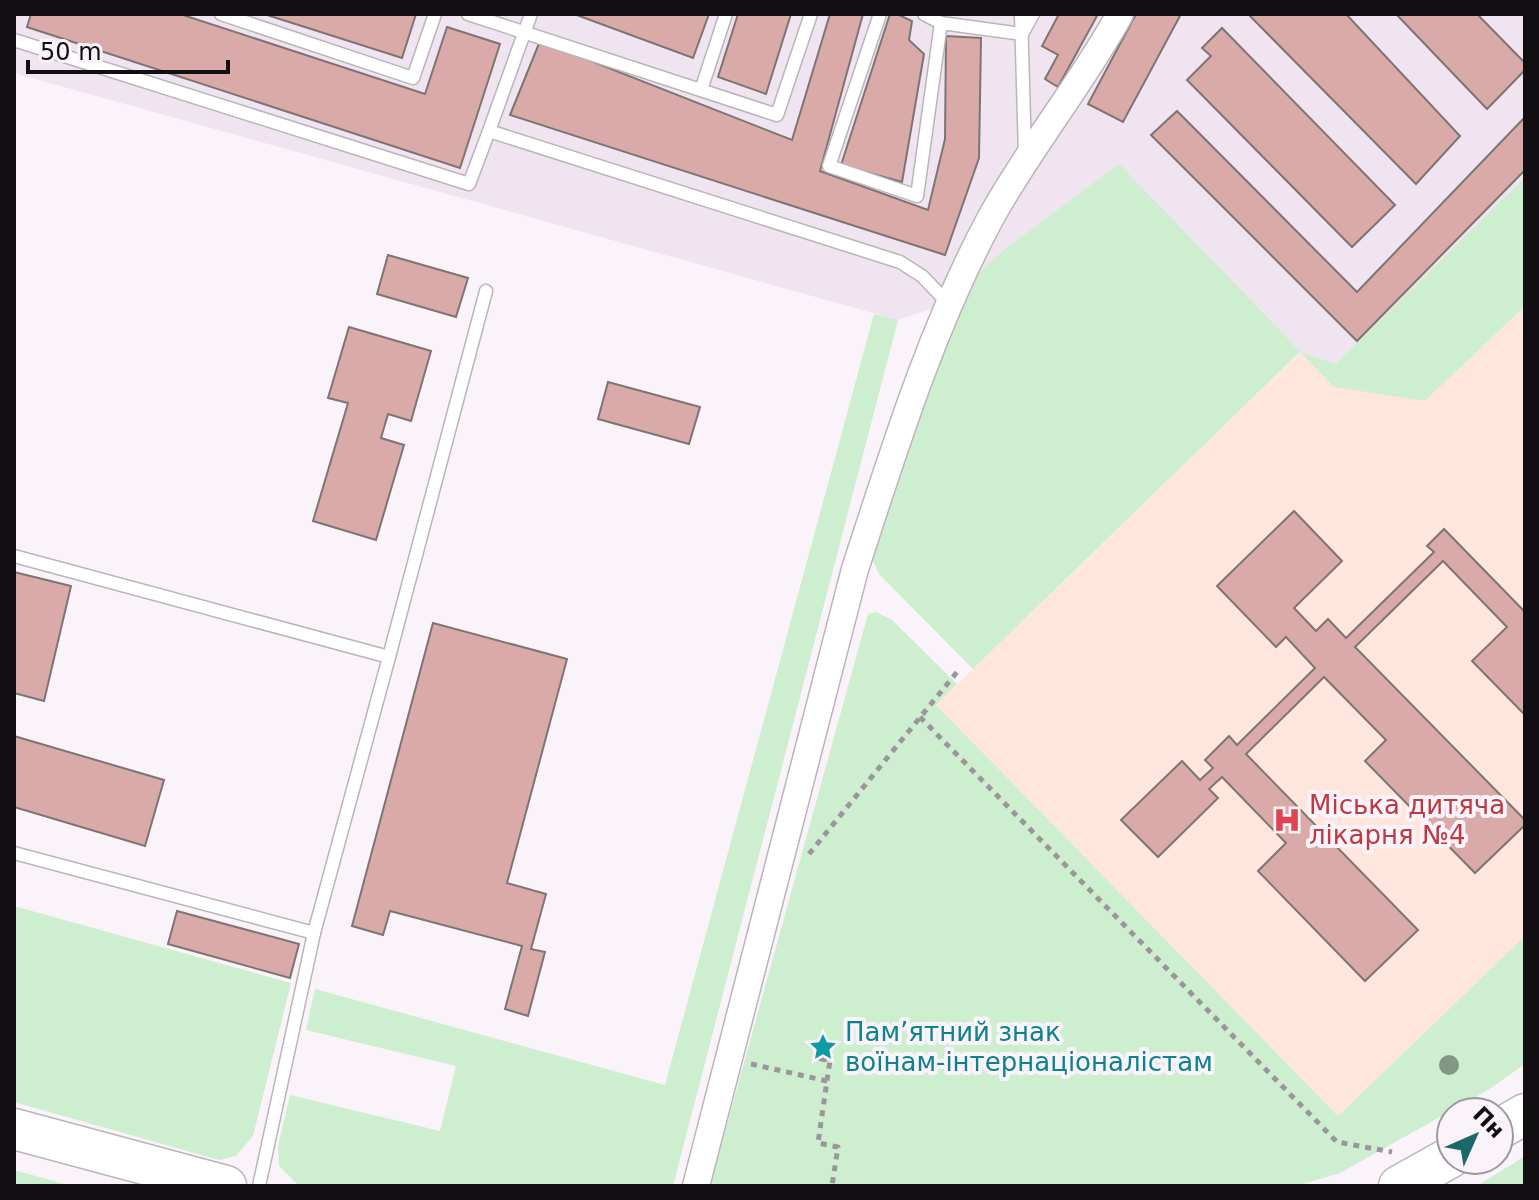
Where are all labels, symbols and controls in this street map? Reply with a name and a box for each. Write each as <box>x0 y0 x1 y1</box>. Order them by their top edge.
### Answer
scale bar <box>28 24 228 74</box>
text: 50 m <box>40 38 102 66</box>
place label: Міська дитяча лікарня №4 <box>1309 790 1505 850</box>
hospital icon: Міська дитяча лікарня №4 <box>1272 805 1302 835</box>
place label: Пам’ятний знак воїнам-інтернаціоналістам <box>845 1017 1213 1077</box>
place icon: Пам’ятний знак воїнам-інтернаціоналістам <box>808 1032 838 1062</box>
north arrow <box>1435 1096 1515 1176</box>
text: Пн <box>1468 1101 1510 1143</box>

